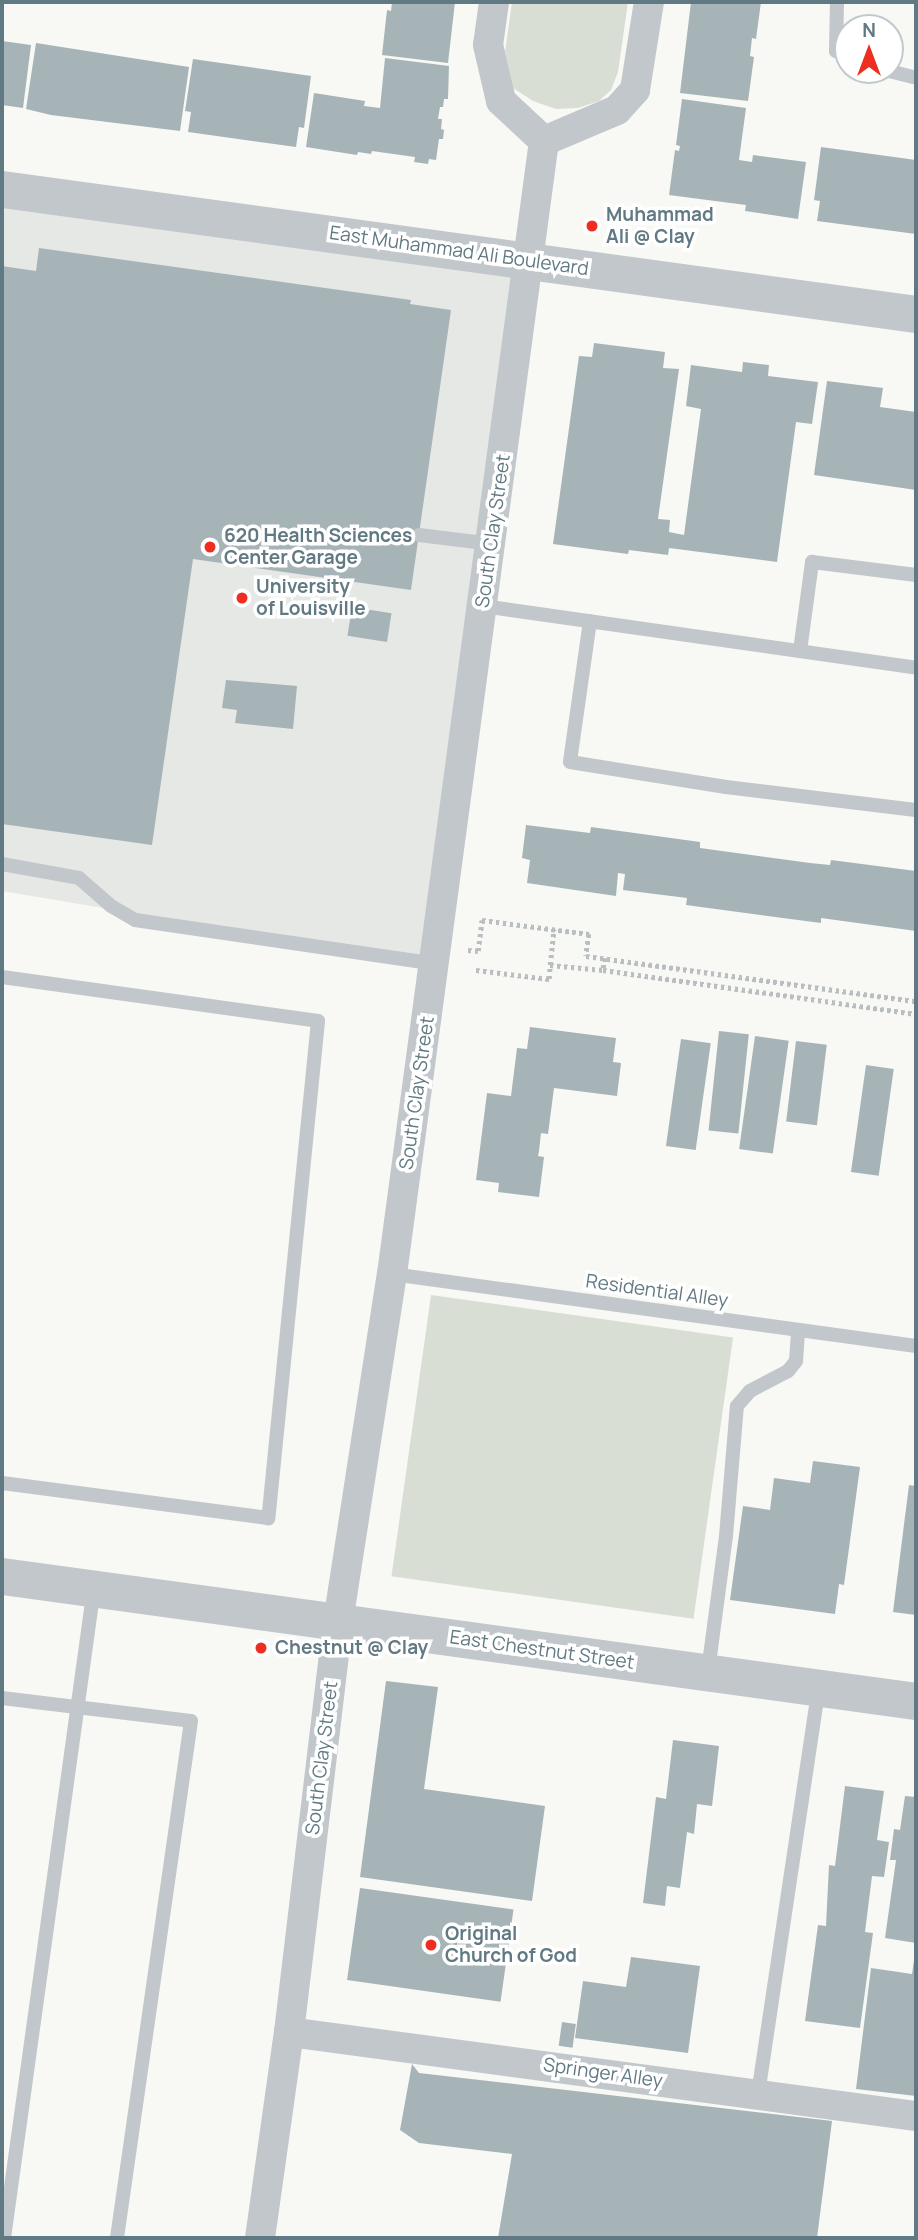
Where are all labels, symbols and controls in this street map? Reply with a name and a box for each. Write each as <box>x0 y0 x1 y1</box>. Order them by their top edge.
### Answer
north arrow <box>834 14 904 84</box>
text: N <box>862 17 876 43</box>
place label: Muhammad Ali @ Clay <box>606 204 714 248</box>
marker: Muhammad Ali @ Clay <box>584 218 600 234</box>
street label: East Muhammad Ali Boulevard <box>328 222 590 280</box>
street label: South Clay Street <box>471 453 515 609</box>
place label: 620 Health Sciences Center Garage <box>224 525 412 569</box>
marker: 620 Health Sciences Center Garage <box>202 539 218 555</box>
place label: University of Louisville <box>256 576 366 620</box>
marker: University of Louisville <box>234 590 250 606</box>
street label: South Clay Street <box>395 1015 439 1171</box>
street label: Residential Alley <box>584 1270 730 1312</box>
street label: East Chestnut Street <box>448 1626 636 1674</box>
place label: Chestnut @ Clay <box>275 1637 428 1659</box>
marker: Chestnut @ Clay <box>253 1640 269 1656</box>
street label: South Clay Street <box>301 1680 343 1836</box>
place label: Original Church of God <box>445 1923 577 1967</box>
marker: Original Church of God <box>423 1937 439 1953</box>
street label: Springer Alley <box>542 2053 664 2093</box>

